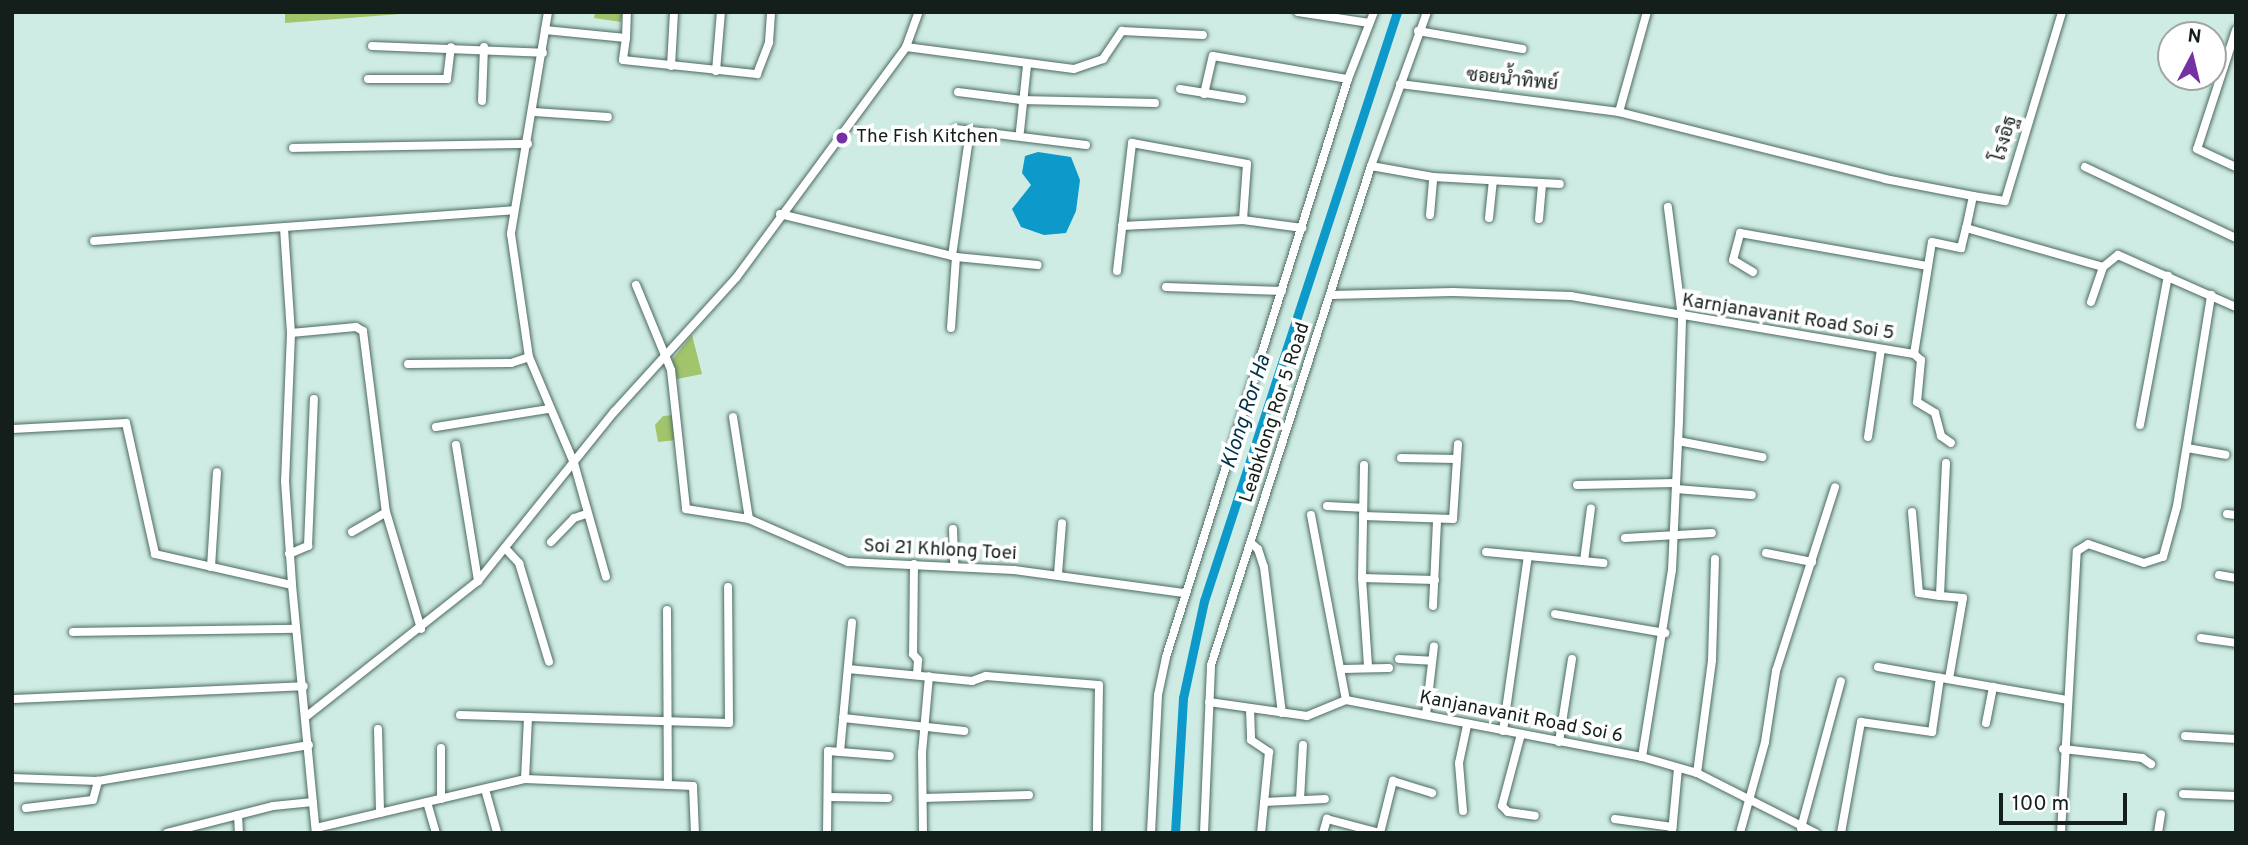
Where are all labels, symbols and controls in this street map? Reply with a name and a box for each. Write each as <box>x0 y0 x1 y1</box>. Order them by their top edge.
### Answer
north arrow <box>2157 21 2227 91</box>
text: N <box>2186 24 2203 50</box>
street label: ซอยน้ำทิพย์ <box>1465 65 1559 97</box>
street label: โรงอิฐ <box>1989 114 2023 164</box>
place label: The Fish Kitchen <box>856 127 998 149</box>
marker: The Fish Kitchen <box>834 130 850 146</box>
street label: Karnjanavanit Road Soi 5 <box>1680 290 1896 346</box>
street label: Leabklong Ror 5 Road <box>1236 320 1316 506</box>
water label: Klong Ror Ha <box>1217 352 1277 472</box>
street label: Soi 21 Khlong Toei <box>862 536 1018 566</box>
street label: Kanjanavanit Road Soi 6 <box>1417 687 1625 749</box>
scale bar <box>2003 778 2131 822</box>
text: 100 m <box>2012 791 2069 818</box>

